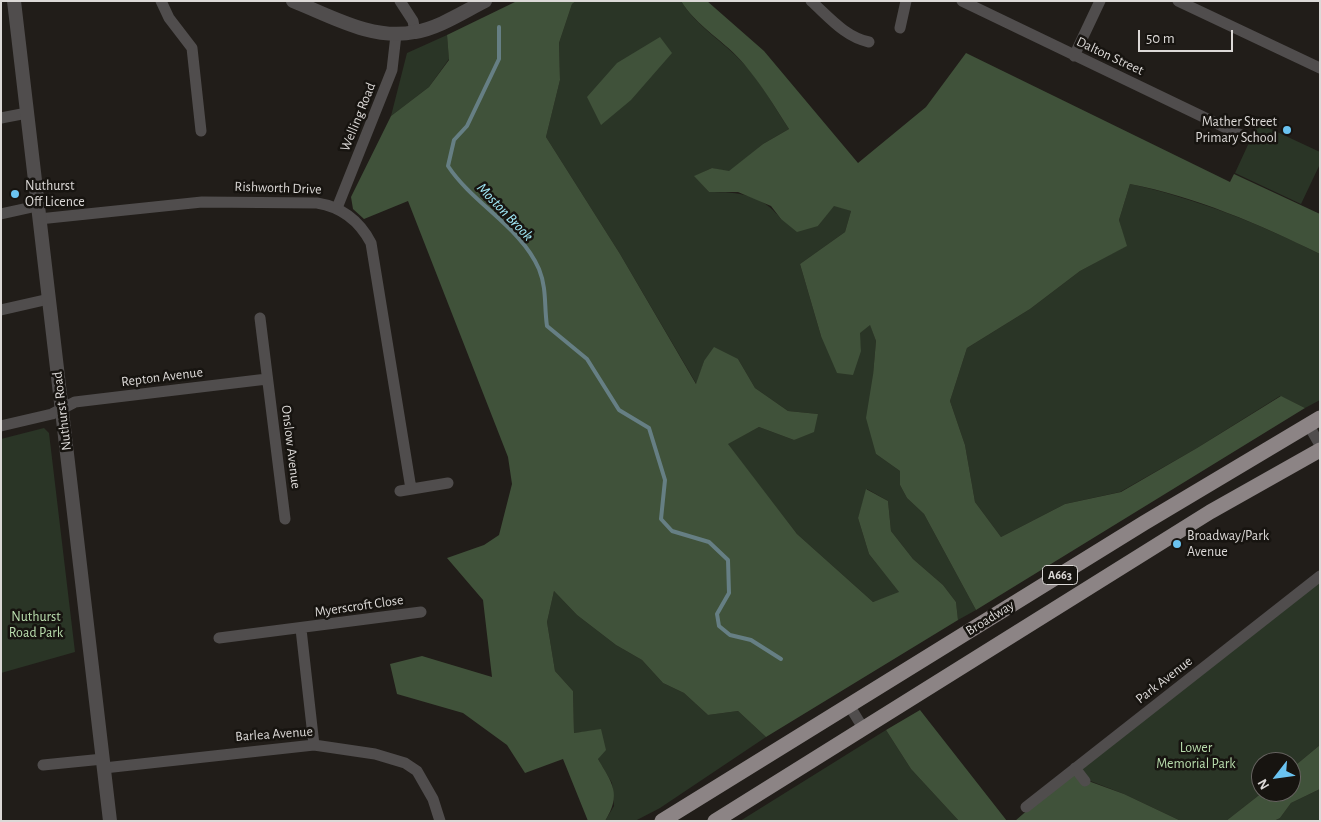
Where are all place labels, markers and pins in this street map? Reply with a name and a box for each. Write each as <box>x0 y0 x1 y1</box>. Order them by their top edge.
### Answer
place label: Mather Street Primary School <box>1195 114 1277 146</box>
marker: Mather Street Primary School <box>1281 124 1293 136</box>
place label: Nuthurst Off Licence <box>25 178 85 210</box>
marker: Nuthurst Off Licence <box>9 188 21 200</box>
place label: Broadway/Park Avenue <box>1187 528 1269 560</box>
marker: Broadway/Park Avenue <box>1171 538 1183 550</box>

